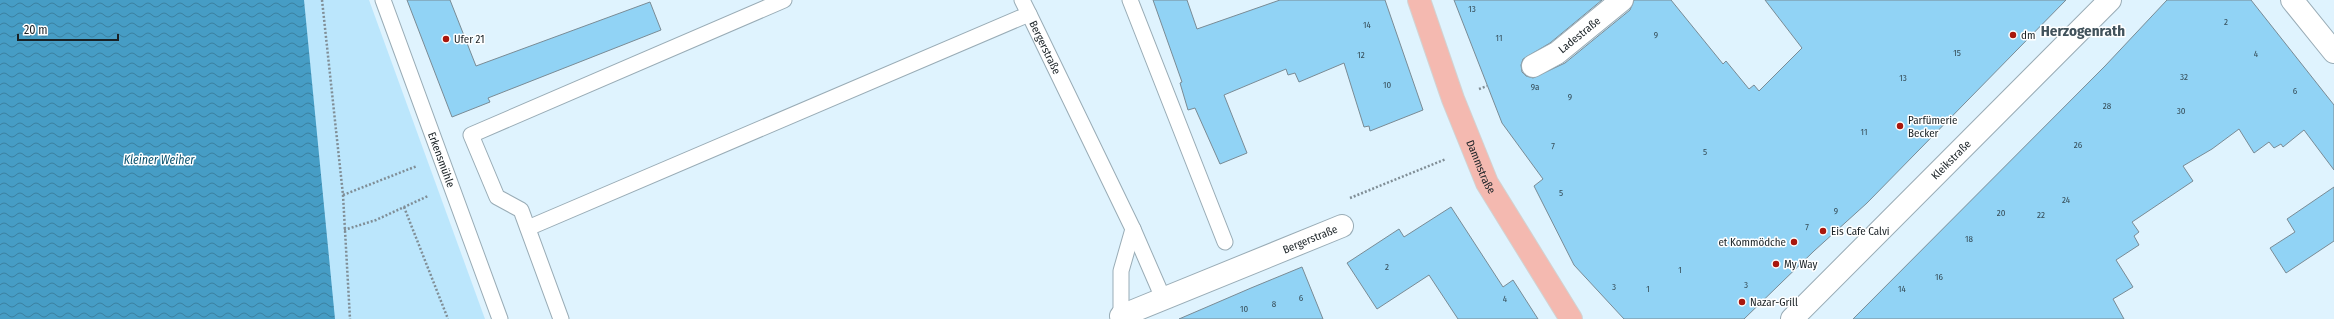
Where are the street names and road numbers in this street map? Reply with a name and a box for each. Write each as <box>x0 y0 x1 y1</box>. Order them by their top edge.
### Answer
street label: Ladestraße <box>1556 14 1603 56</box>
street label: Bergerstraße <box>1026 19 1063 76</box>
street label: Erkensmühle <box>425 130 457 189</box>
street label: Dammstraße <box>1463 138 1498 196</box>
street label: Kleikstraße <box>1929 138 1974 182</box>
street label: Bergerstraße <box>1281 223 1339 256</box>

